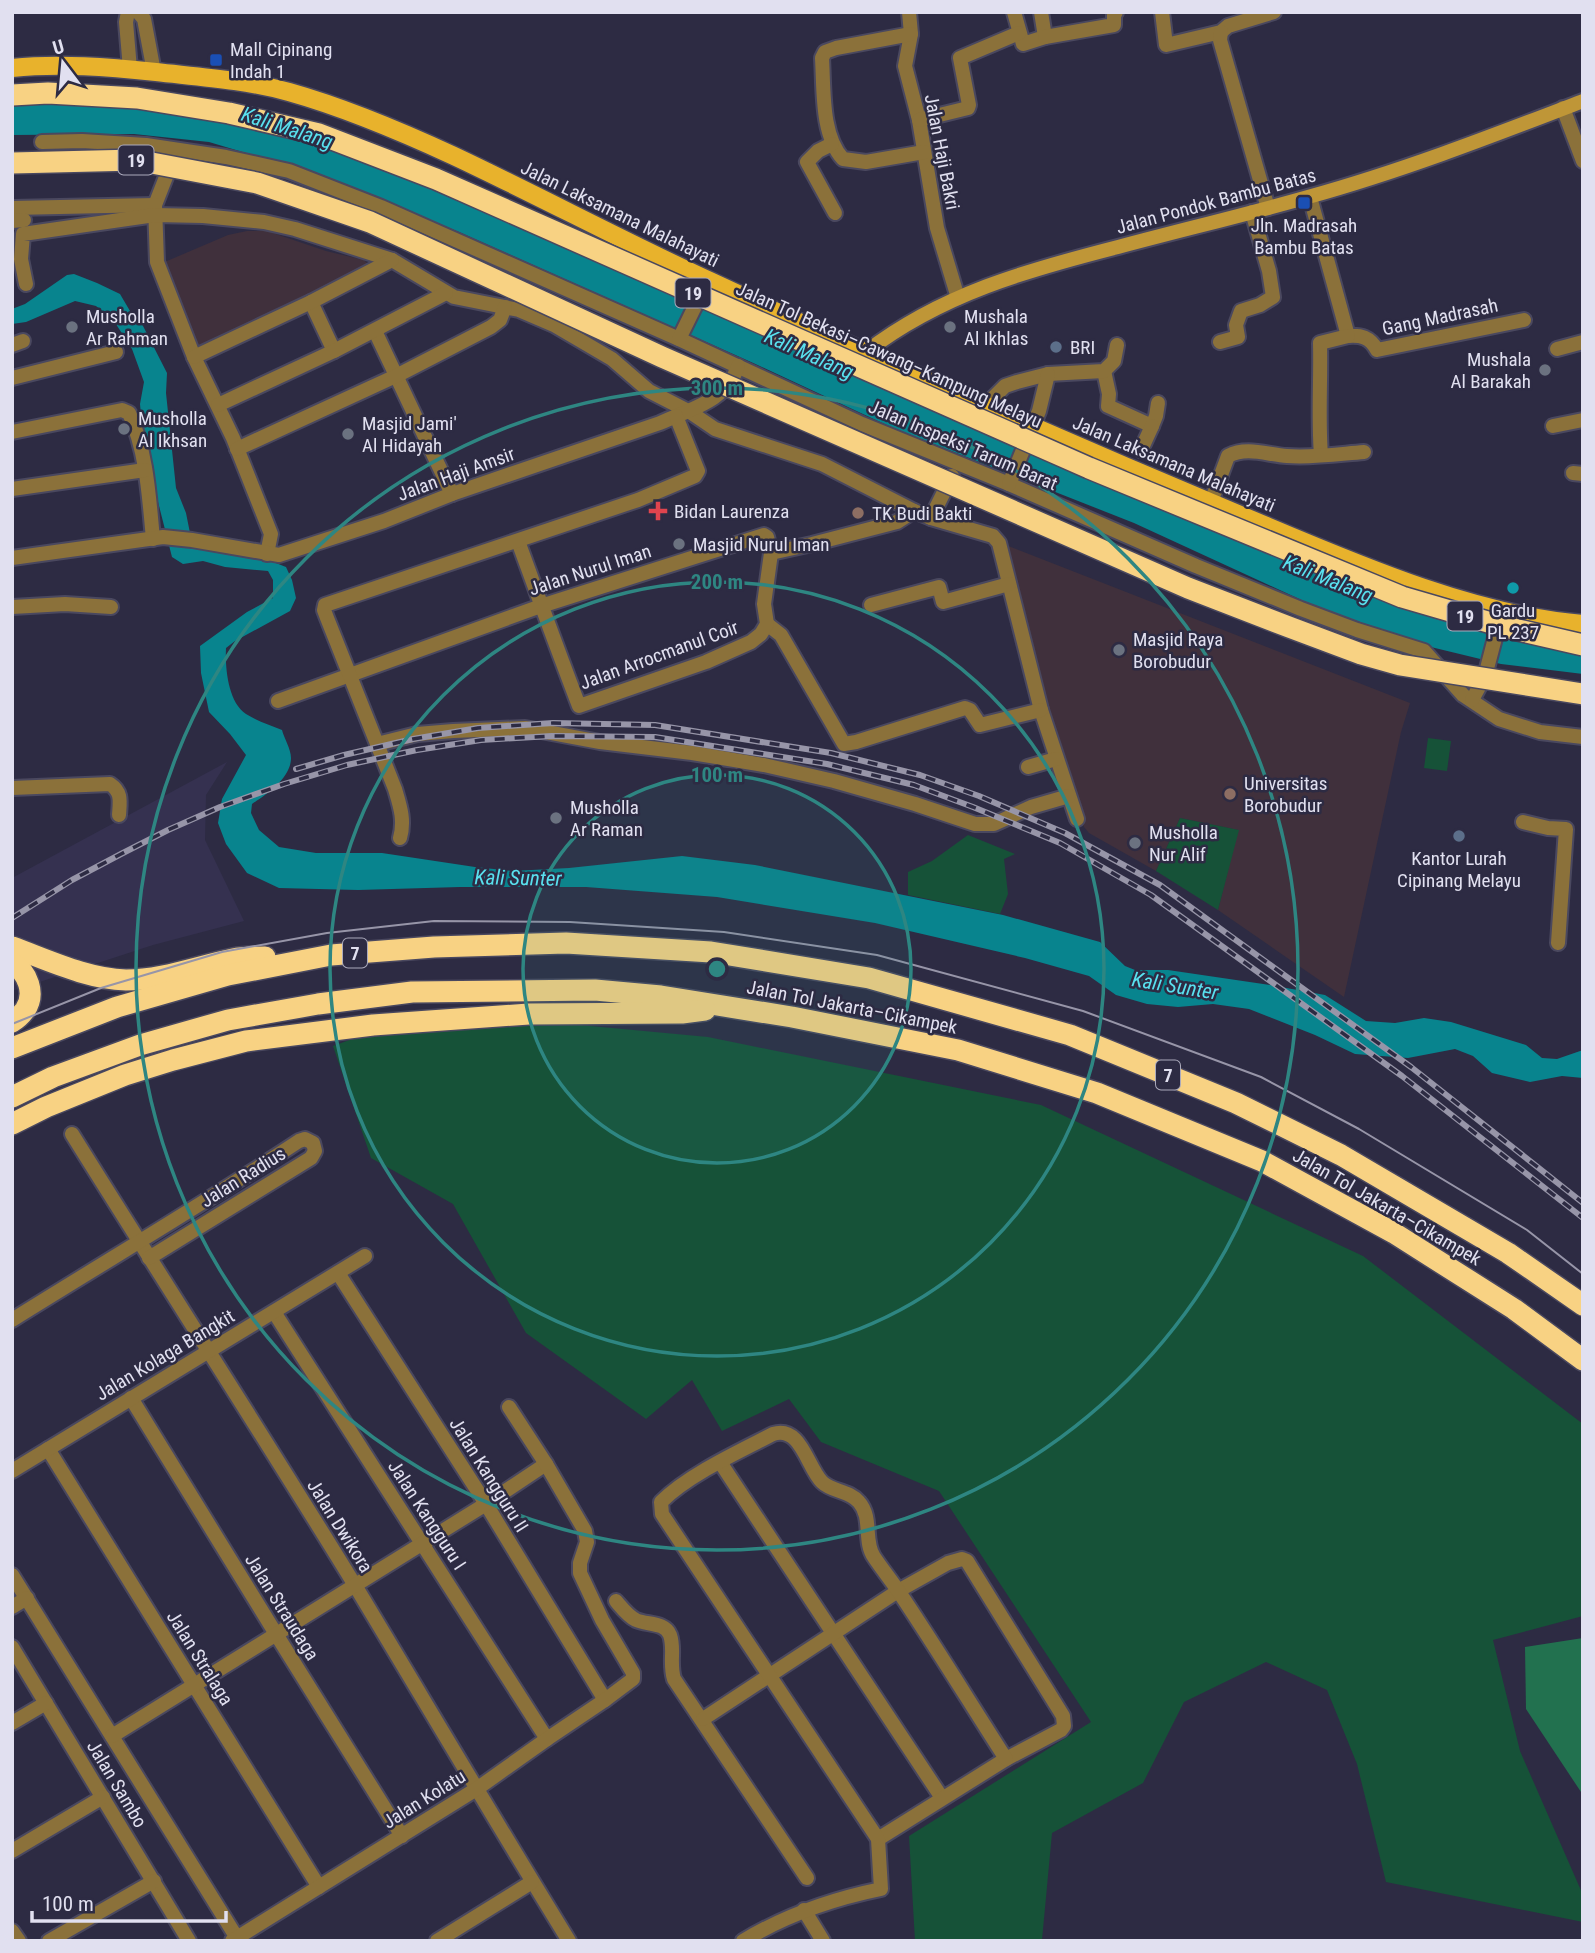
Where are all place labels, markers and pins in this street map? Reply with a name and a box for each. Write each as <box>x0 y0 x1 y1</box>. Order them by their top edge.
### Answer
place label: Mall Cipinang Indah 1 <box>230 38 332 83</box>
marker: Mall Cipinang Indah 1 <box>208 52 224 68</box>
marker: Jln. Madrasah Bambu Batas <box>1296 195 1312 211</box>
place label: Jln. Madrasah Bambu Batas <box>1251 214 1357 259</box>
place label: Musholla Ar Rahman <box>86 305 168 350</box>
place label: Mushala Al Ikhlas <box>964 305 1028 350</box>
marker: Musholla Ar Rahman <box>64 319 80 335</box>
marker: Mushala Al Ikhlas <box>942 319 958 335</box>
place label: BRI <box>1070 336 1095 359</box>
marker: BRI <box>1048 339 1064 355</box>
place label: Mushala Al Barakah <box>1450 348 1531 393</box>
marker: Mushala Al Barakah <box>1537 362 1553 378</box>
place label: Musholla Al Ikhsan <box>138 407 207 452</box>
place label: Masjid Jami' Al Hidayah <box>362 412 457 457</box>
marker: Musholla Al Ikhsan <box>116 421 132 437</box>
marker: Masjid Jami' Al Hidayah <box>340 426 356 442</box>
place label: Bidan Laurenza <box>674 500 789 523</box>
marker: Bidan Laurenza <box>648 501 668 521</box>
place label: TK Budi Bakti <box>872 502 972 525</box>
marker: TK Budi Bakti <box>850 505 866 521</box>
place label: Masjid Nurul Iman <box>693 533 830 556</box>
marker: Masjid Nurul Iman <box>671 536 687 552</box>
marker: Gardu PL 237 <box>1505 580 1521 596</box>
place label: Gardu PL 237 <box>1487 599 1539 644</box>
place label: Masjid Raya Borobudur <box>1133 628 1223 673</box>
marker: Masjid Raya Borobudur <box>1111 642 1127 658</box>
place label: Universitas Borobudur <box>1244 772 1327 817</box>
marker: Universitas Borobudur <box>1222 786 1238 802</box>
place label: Musholla Ar Raman <box>570 796 643 841</box>
marker: Musholla Ar Raman <box>548 810 564 826</box>
place label: Musholla Nur Alif <box>1149 821 1218 866</box>
marker: Kantor Lurah Cipinang Melayu <box>1451 828 1467 844</box>
marker: Musholla Nur Alif <box>1127 835 1143 851</box>
place label: Kantor Lurah Cipinang Melayu <box>1397 847 1521 892</box>
centre of rings <box>705 957 729 981</box>

